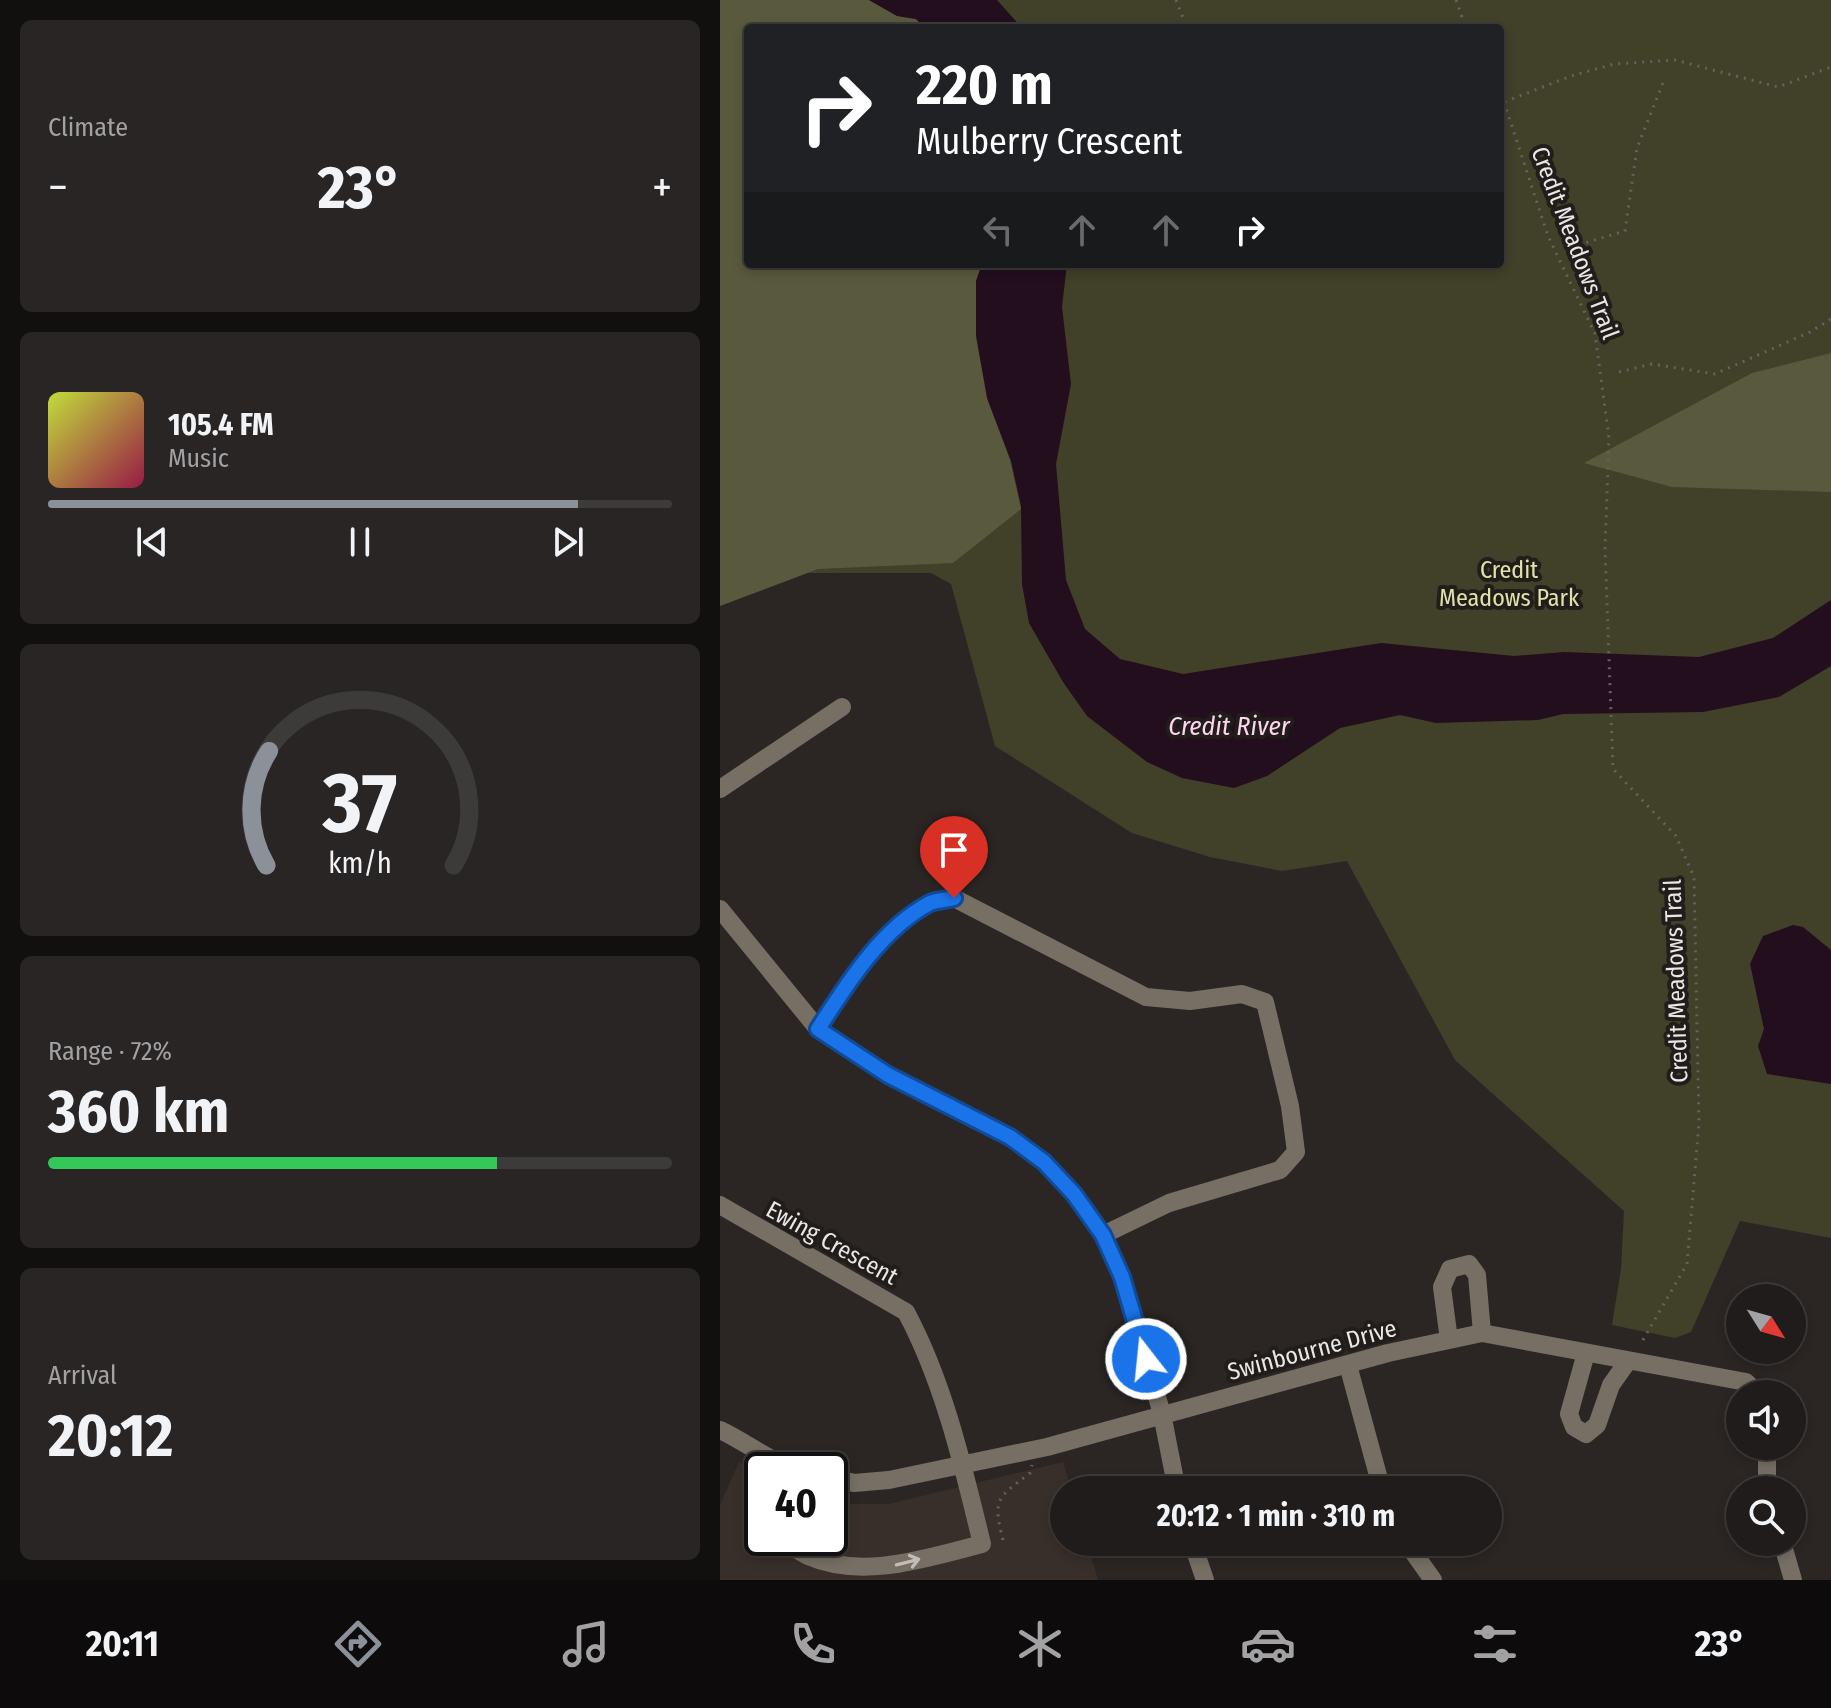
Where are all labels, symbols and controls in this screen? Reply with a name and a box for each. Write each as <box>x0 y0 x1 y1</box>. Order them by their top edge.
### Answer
text: 220 m <box>916 52 1053 119</box>
icon: right <box>784 56 888 160</box>
text: Climate <box>48 112 128 143</box>
text: Mulberry Crescent <box>916 120 1182 164</box>
street label: Credit Meadows Trail <box>1525 143 1625 343</box>
text: 23° <box>318 152 402 224</box>
text: − <box>48 161 68 214</box>
text: + <box>652 161 672 214</box>
icon: left <box>976 208 1020 252</box>
icon: ahead <box>1060 208 1104 252</box>
icon: ahead <box>1144 208 1188 252</box>
icon: right <box>1228 208 1272 252</box>
text: 105.4 FM <box>168 407 274 443</box>
text: Music <box>168 443 229 474</box>
icon: previous <box>130 520 174 564</box>
icon: pause <box>338 520 382 564</box>
icon: next <box>546 520 590 564</box>
park label: Credit Meadows Park <box>1439 556 1580 612</box>
water label: Credit River <box>1168 711 1291 742</box>
text: 37 <box>322 754 397 854</box>
pin <box>920 816 988 898</box>
icon: arrive <box>932 828 976 872</box>
text: km/h <box>328 846 392 881</box>
street label: Credit Meadows Trail <box>1658 879 1694 1083</box>
text: Range · 72% <box>48 1036 172 1067</box>
text: 360 km <box>48 1076 229 1148</box>
street label: Ewing Crescent <box>761 1195 903 1291</box>
north arrow <box>1726 1284 1806 1364</box>
map controls <box>1726 1284 1806 1556</box>
street label: Swinbourne Drive <box>1225 1314 1399 1386</box>
position arrow <box>1104 1317 1188 1401</box>
text: Arrival <box>48 1360 117 1391</box>
button: sound <box>1726 1380 1806 1460</box>
text: 20:12 <box>48 1400 173 1472</box>
speed limit sign: 40 <box>744 1452 848 1556</box>
button: search <box>1726 1476 1806 1556</box>
text: 20:12 · 1 min · 310 m <box>1157 1498 1395 1534</box>
one-way arrow <box>894 1554 920 1569</box>
icon: directions <box>330 1616 386 1672</box>
icon: music <box>558 1616 614 1672</box>
icon: phone <box>785 1616 841 1672</box>
icon: climate <box>1012 1616 1068 1672</box>
icon: car <box>1240 1616 1296 1672</box>
icon: filters <box>1467 1616 1523 1672</box>
text: 20:11 <box>86 1622 159 1666</box>
text: 23° <box>1695 1622 1745 1666</box>

